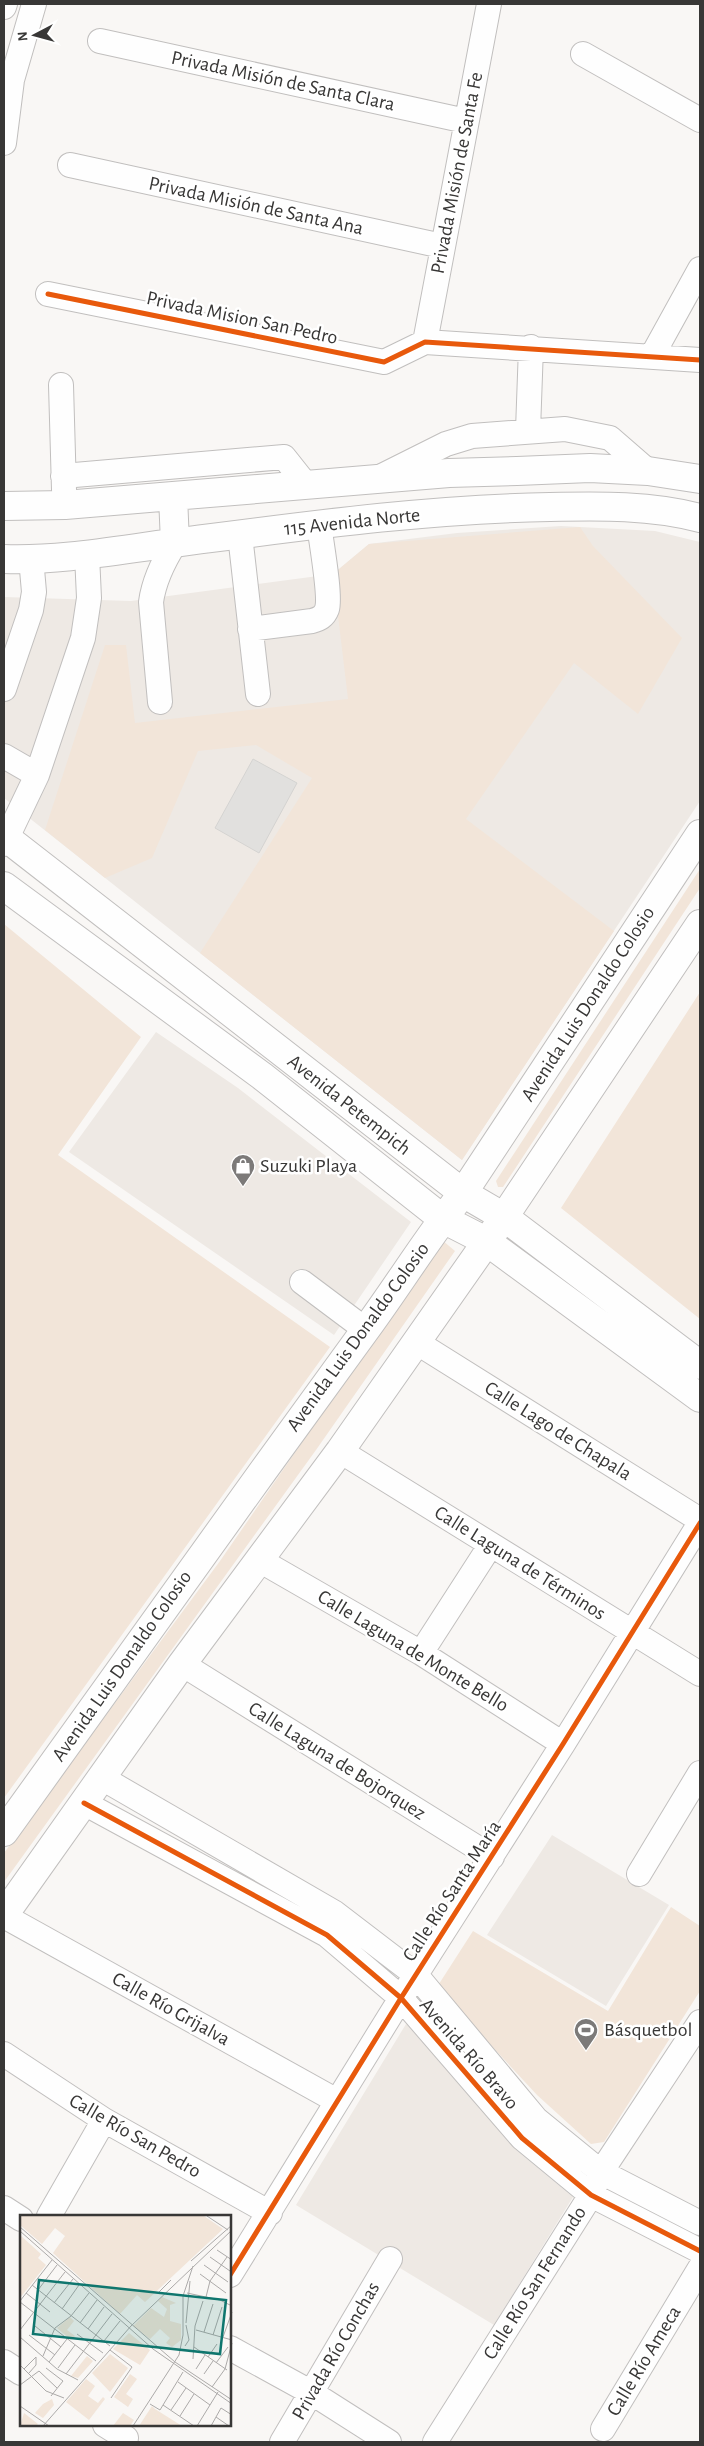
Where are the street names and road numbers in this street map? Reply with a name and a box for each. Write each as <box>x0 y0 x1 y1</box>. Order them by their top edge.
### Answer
street label: Privada Misión de Santa Clara <box>169 48 397 114</box>
street label: Privada Misión de Santa Fe <box>428 70 486 276</box>
street label: Privada Misión de Santa Ana <box>147 173 365 239</box>
street label: Privada Mision San Pedro <box>145 288 339 348</box>
street label: 115 Avenida Norte <box>283 505 421 539</box>
street label: Avenida Luis Donaldo Colosio <box>518 903 658 1105</box>
street label: Avenida Petempich <box>284 1051 414 1159</box>
street label: Avenida Luis Donaldo Colosio <box>283 1239 433 1435</box>
street label: Calle Lago de Chapala <box>481 1378 635 1484</box>
street label: Calle Laguna de Términos <box>431 1502 609 1624</box>
street label: Avenida Luis Donaldo Colosio <box>48 1567 196 1765</box>
street label: Calle Laguna de Monte Bello <box>314 1586 512 1716</box>
street label: Calle Laguna de Bojorquez <box>245 1698 429 1824</box>
street label: Calle Río Santa María <box>399 1817 505 1965</box>
street label: Calle Río Grijalva <box>109 1969 233 2049</box>
street label: Avenida Río Bravo <box>416 1995 522 2113</box>
street label: Calle Río San Pedro <box>66 2090 204 2182</box>
street label: Calle Río San Fernando <box>480 2203 590 2363</box>
street label: Privada Río Conchas <box>288 2279 384 2423</box>
street label: Calle Río Ameca <box>603 2303 685 2419</box>

